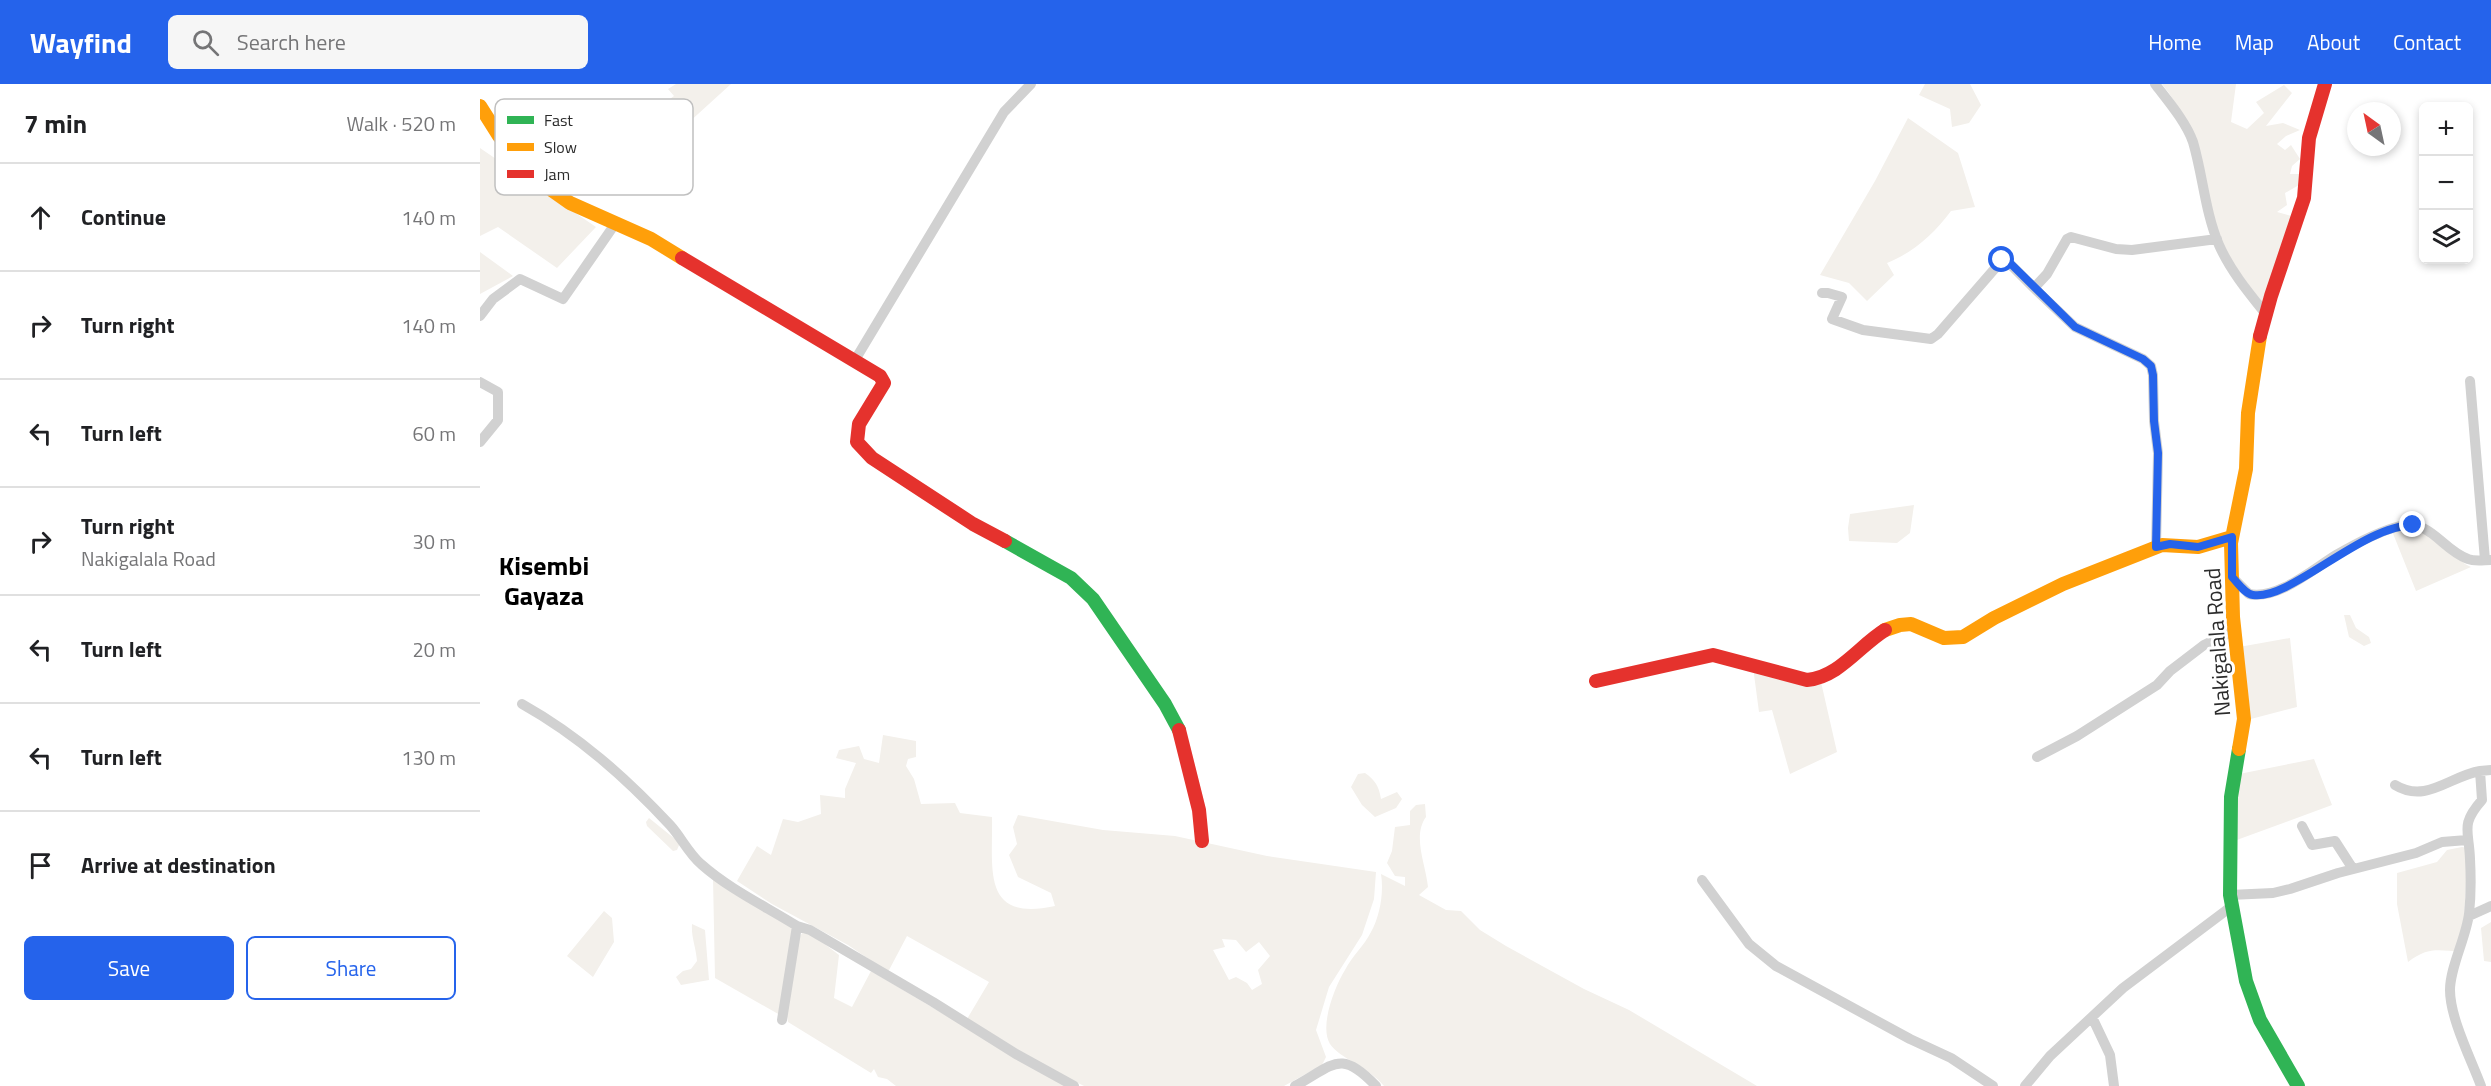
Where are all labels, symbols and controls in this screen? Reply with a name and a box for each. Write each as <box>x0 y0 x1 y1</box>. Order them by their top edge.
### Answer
search box <box>168 15 588 69</box>
text: Wayfind <box>30 21 132 64</box>
text: Search here <box>237 25 346 59</box>
icon: search <box>189 26 222 59</box>
text: Home <box>2148 26 2202 58</box>
text: Map <box>2235 26 2274 58</box>
text: About <box>2307 26 2360 58</box>
text: Contact <box>2393 26 2461 58</box>
legend <box>495 99 693 195</box>
north arrow <box>2347 102 2401 156</box>
map controls <box>2419 102 2473 264</box>
button: + <box>2419 102 2473 156</box>
text: 7 min <box>24 104 87 143</box>
text: Walk · 520 m <box>347 108 456 139</box>
text: Fast <box>544 108 573 132</box>
text: Slow <box>544 135 577 159</box>
button: − <box>2419 156 2473 210</box>
text: Jam <box>544 162 570 186</box>
text: Continue <box>81 200 166 234</box>
icon: ahead <box>24 201 57 234</box>
text: 140 m <box>401 202 456 233</box>
button: layers <box>2419 210 2473 264</box>
route start <box>1988 246 2014 272</box>
text: Turn right <box>81 308 175 342</box>
icon: right <box>24 309 57 342</box>
text: 140 m <box>401 310 456 341</box>
text: Turn left <box>81 416 162 450</box>
icon: left <box>24 417 57 450</box>
text: 60 m <box>412 418 456 449</box>
text: Turn right <box>81 509 175 543</box>
route end <box>2399 511 2425 537</box>
icon: right <box>24 525 57 558</box>
text: 30 m <box>412 526 456 557</box>
text: Nakigalala Road <box>81 543 216 574</box>
district label: Kisembi Gayaza <box>499 546 589 615</box>
street label: Nakigalala Road <box>2195 567 2239 717</box>
text: Turn left <box>81 632 162 666</box>
icon: left <box>24 633 57 666</box>
text: 20 m <box>412 634 456 665</box>
text: Turn left <box>81 740 162 774</box>
icon: left <box>24 741 57 774</box>
text: 130 m <box>401 742 456 773</box>
text: Arrive at destination <box>81 848 276 882</box>
icon: arrive <box>24 849 57 882</box>
button: Save <box>24 936 234 1000</box>
button: Share <box>246 936 456 1000</box>

